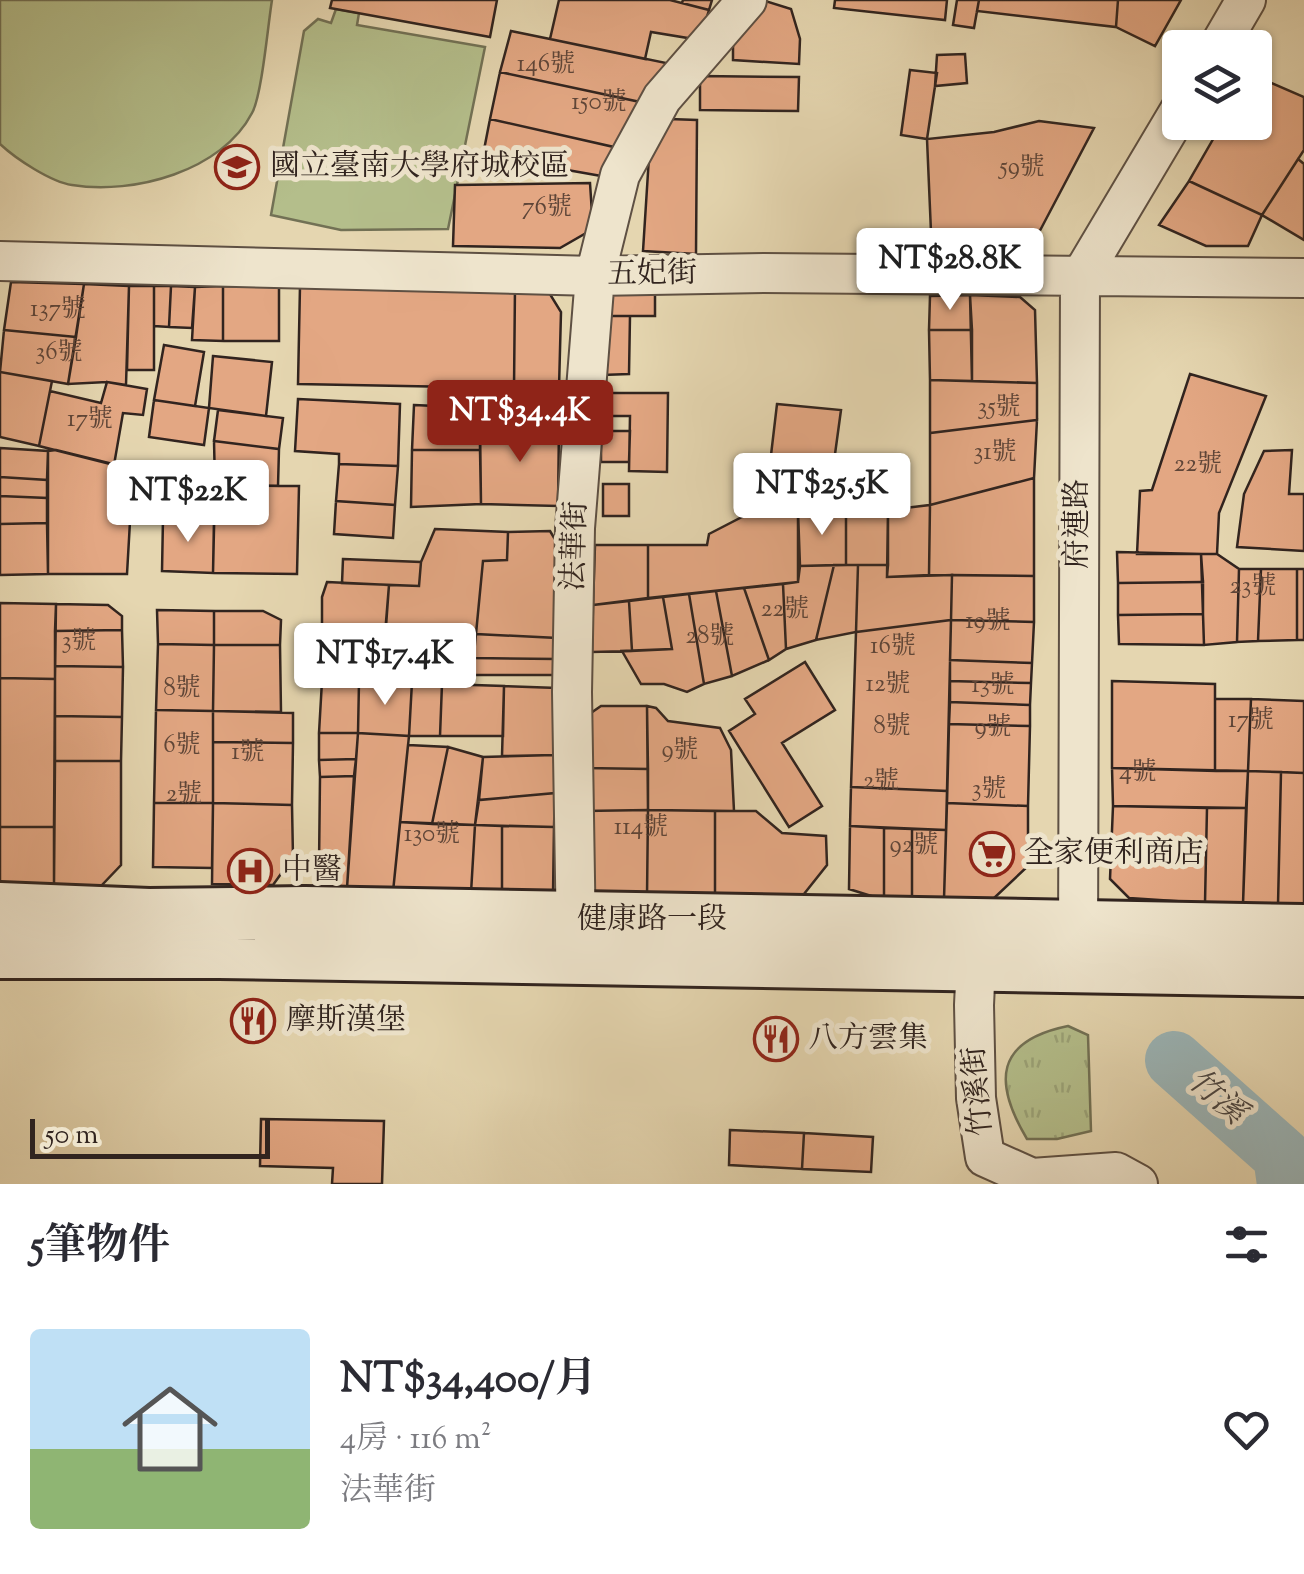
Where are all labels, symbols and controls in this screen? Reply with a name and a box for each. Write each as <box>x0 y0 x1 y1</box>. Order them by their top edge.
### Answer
map controls <box>1162 30 1272 140</box>
button: layers <box>1162 30 1272 140</box>
house number: 146號 <box>517 47 575 83</box>
house number: 150號 <box>571 85 627 121</box>
school or university icon: 國立臺南大學府城校區 <box>214 144 260 190</box>
place label: 國立臺南大學府城校區 <box>270 146 570 189</box>
house number: 59號 <box>997 150 1045 186</box>
house number: 76號 <box>522 190 572 226</box>
pin: NT$28.8K <box>847 228 1053 313</box>
text: NT$28.8K <box>879 237 1021 283</box>
street label: 五妃街 <box>607 253 697 297</box>
house number: 137號 <box>30 292 86 328</box>
house number: 36號 <box>35 335 83 371</box>
pin: NT$34.4K <box>417 380 623 465</box>
text: NT$34.4K <box>449 389 591 435</box>
house number: 35號 <box>977 390 1021 426</box>
house number: 17號 <box>67 402 113 438</box>
house number: 31號 <box>973 435 1017 471</box>
house number: 22號 <box>1174 447 1222 483</box>
pin: NT$25.5K <box>719 453 925 538</box>
pin: NT$22K <box>107 460 269 545</box>
text: NT$25.5K <box>755 462 889 508</box>
text: NT$22K <box>129 469 247 515</box>
street label: 府連路 <box>1057 479 1100 569</box>
street label: 法華街 <box>553 500 599 592</box>
house number: 23號 <box>1230 569 1276 605</box>
house number: 22號 <box>761 592 809 628</box>
house number: 19號 <box>965 604 1011 640</box>
house number: 28號 <box>685 619 735 655</box>
pin: NT$17.4K <box>282 623 488 708</box>
house number: 3號 <box>61 624 97 660</box>
house number: 16號 <box>870 629 916 665</box>
text: NT$17.4K <box>316 632 454 678</box>
house number: 12號 <box>865 667 911 703</box>
house number: 13號 <box>971 668 1015 704</box>
house number: 8號 <box>163 671 201 707</box>
house number: 17號 <box>1228 703 1274 739</box>
house number: 8號 <box>873 709 911 745</box>
house number: 9號 <box>974 710 1012 746</box>
house number: 6號 <box>163 728 201 764</box>
house number: 9號 <box>661 733 699 769</box>
house number: 1號 <box>231 735 265 771</box>
house number: 4號 <box>1119 755 1157 791</box>
house number: 2號 <box>863 764 899 800</box>
house number: 3號 <box>971 772 1007 808</box>
house number: 2號 <box>166 777 202 813</box>
house number: 114號 <box>614 810 668 846</box>
house number: 130號 <box>404 817 460 853</box>
house number: 92號 <box>890 828 938 864</box>
supermarket icon: 全家便利商店 <box>969 831 1015 877</box>
place label: 全家便利商店 <box>1024 833 1204 876</box>
hospital icon: 中醫 <box>227 848 273 894</box>
place label: 中醫 <box>282 850 342 893</box>
street label: 健康路一段 <box>577 899 727 942</box>
restaurant icon: 摩斯漢堡 <box>230 998 276 1044</box>
place label: 摩斯漢堡 <box>286 1000 406 1043</box>
restaurant icon: 八方雲集 <box>753 1016 799 1062</box>
place label: 八方雲集 <box>808 1018 928 1061</box>
street label: 竹溪街 <box>954 1044 1004 1138</box>
water label: 竹溪 <box>1177 1060 1257 1138</box>
scale bar <box>30 1114 270 1158</box>
text: 50 m <box>45 1116 99 1156</box>
icon: filters <box>1219 1217 1274 1272</box>
text: 5筆物件 <box>30 1218 170 1278</box>
text: NT$34,400/月 <box>340 1351 597 1411</box>
icon: home <box>110 1369 230 1489</box>
icon: heart <box>1219 1402 1274 1457</box>
text: 4房 · 116 m² <box>340 1417 492 1463</box>
text: 法華街 <box>340 1469 436 1515</box>

